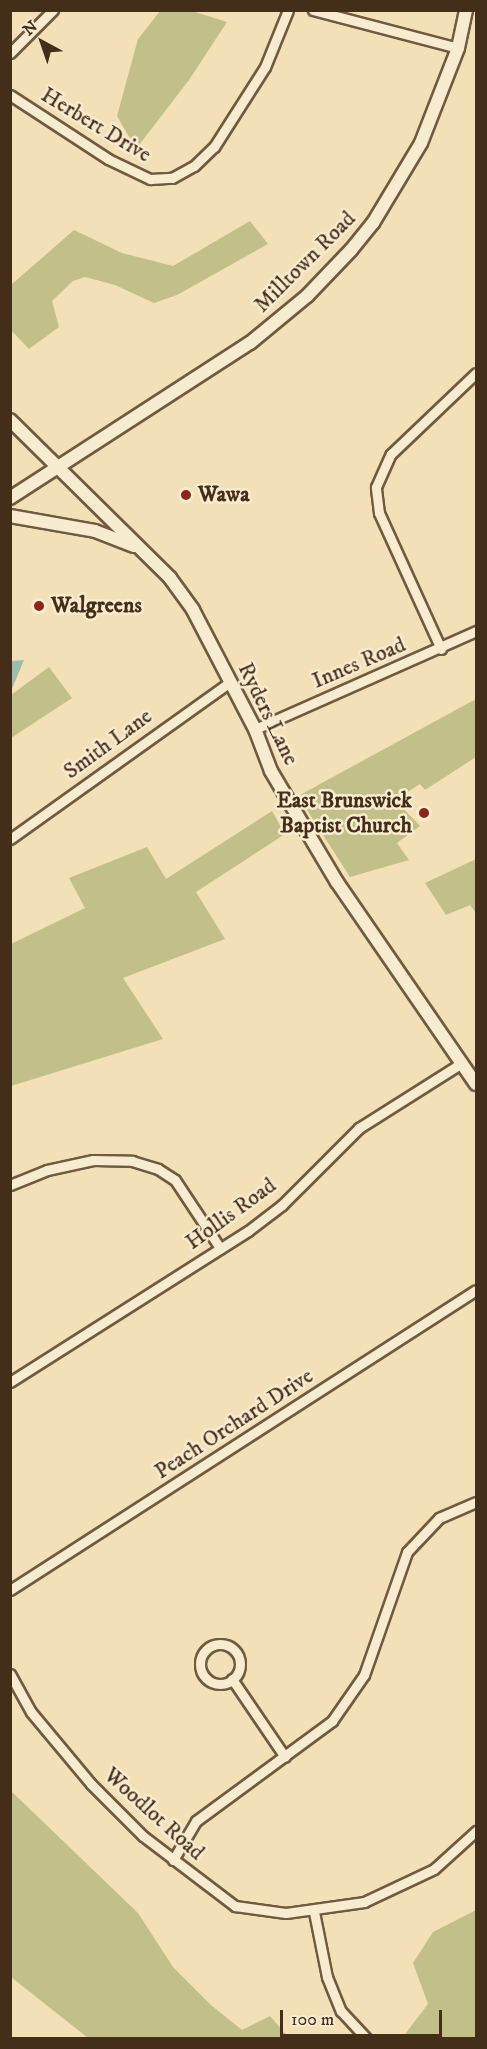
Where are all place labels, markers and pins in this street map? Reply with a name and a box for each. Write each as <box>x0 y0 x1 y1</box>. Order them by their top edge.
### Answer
place label: Wawa <box>198 482 249 508</box>
marker: Wawa <box>179 488 193 502</box>
place label: Walgreens <box>51 593 142 619</box>
marker: Walgreens <box>32 599 46 613</box>
place label: East Brunswick Baptist Church <box>276 787 412 838</box>
marker: East Brunswick Baptist Church <box>417 806 431 820</box>

